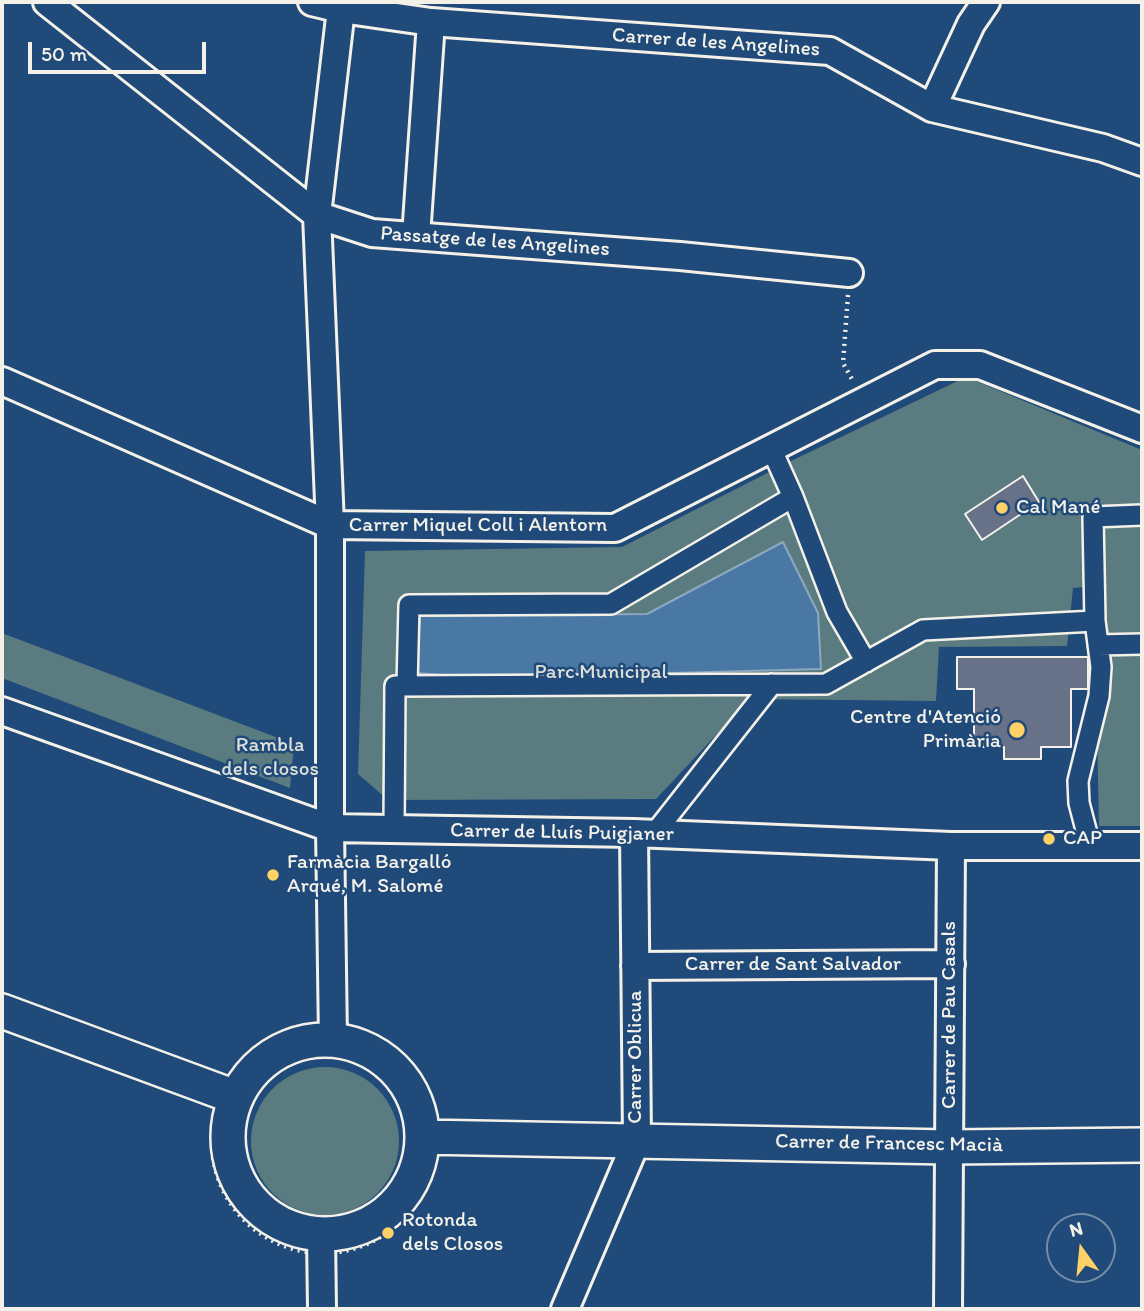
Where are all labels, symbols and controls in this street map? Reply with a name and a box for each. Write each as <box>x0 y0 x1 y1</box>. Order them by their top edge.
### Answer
street label: Carrer de les Angelines <box>611 23 821 63</box>
scale bar <box>32 28 210 72</box>
text: 50 m <box>41 41 87 66</box>
street label: Passatge de les Angelines <box>380 221 610 263</box>
place label: Cal Mané <box>1016 495 1100 521</box>
marker: Cal Mané <box>994 500 1010 516</box>
street label: Carrer Miquel Coll i Alentorn <box>349 513 607 539</box>
park label: Parc Municipal <box>534 660 668 686</box>
place label: Centre d'Atenció Primària <box>850 705 1001 755</box>
marker: Centre d'Atenció Primària <box>1007 720 1027 740</box>
park label: Rambla dels closos <box>221 733 319 783</box>
street label: Carrer de Lluís Puigjaner <box>450 818 674 848</box>
place label: CAP <box>1063 826 1102 852</box>
marker: CAP <box>1041 831 1057 847</box>
place label: Farmàcia Bargalló Arqué, M. Salomé <box>287 850 452 900</box>
marker: Farmàcia Bargalló Arqué, M. Salomé <box>265 867 281 883</box>
street label: Carrer de Pau Casals <box>937 921 963 1109</box>
street label: Carrer de Sant Salvador <box>685 952 901 978</box>
street label: Carrer Oblicua <box>623 990 649 1124</box>
street label: Carrer de Francesc Macià <box>775 1129 1003 1159</box>
place label: Rotonda dels Closos <box>402 1208 503 1258</box>
north arrow <box>1046 1213 1116 1283</box>
text: N <box>1067 1216 1085 1242</box>
marker: Rotonda dels Closos <box>380 1225 396 1241</box>

